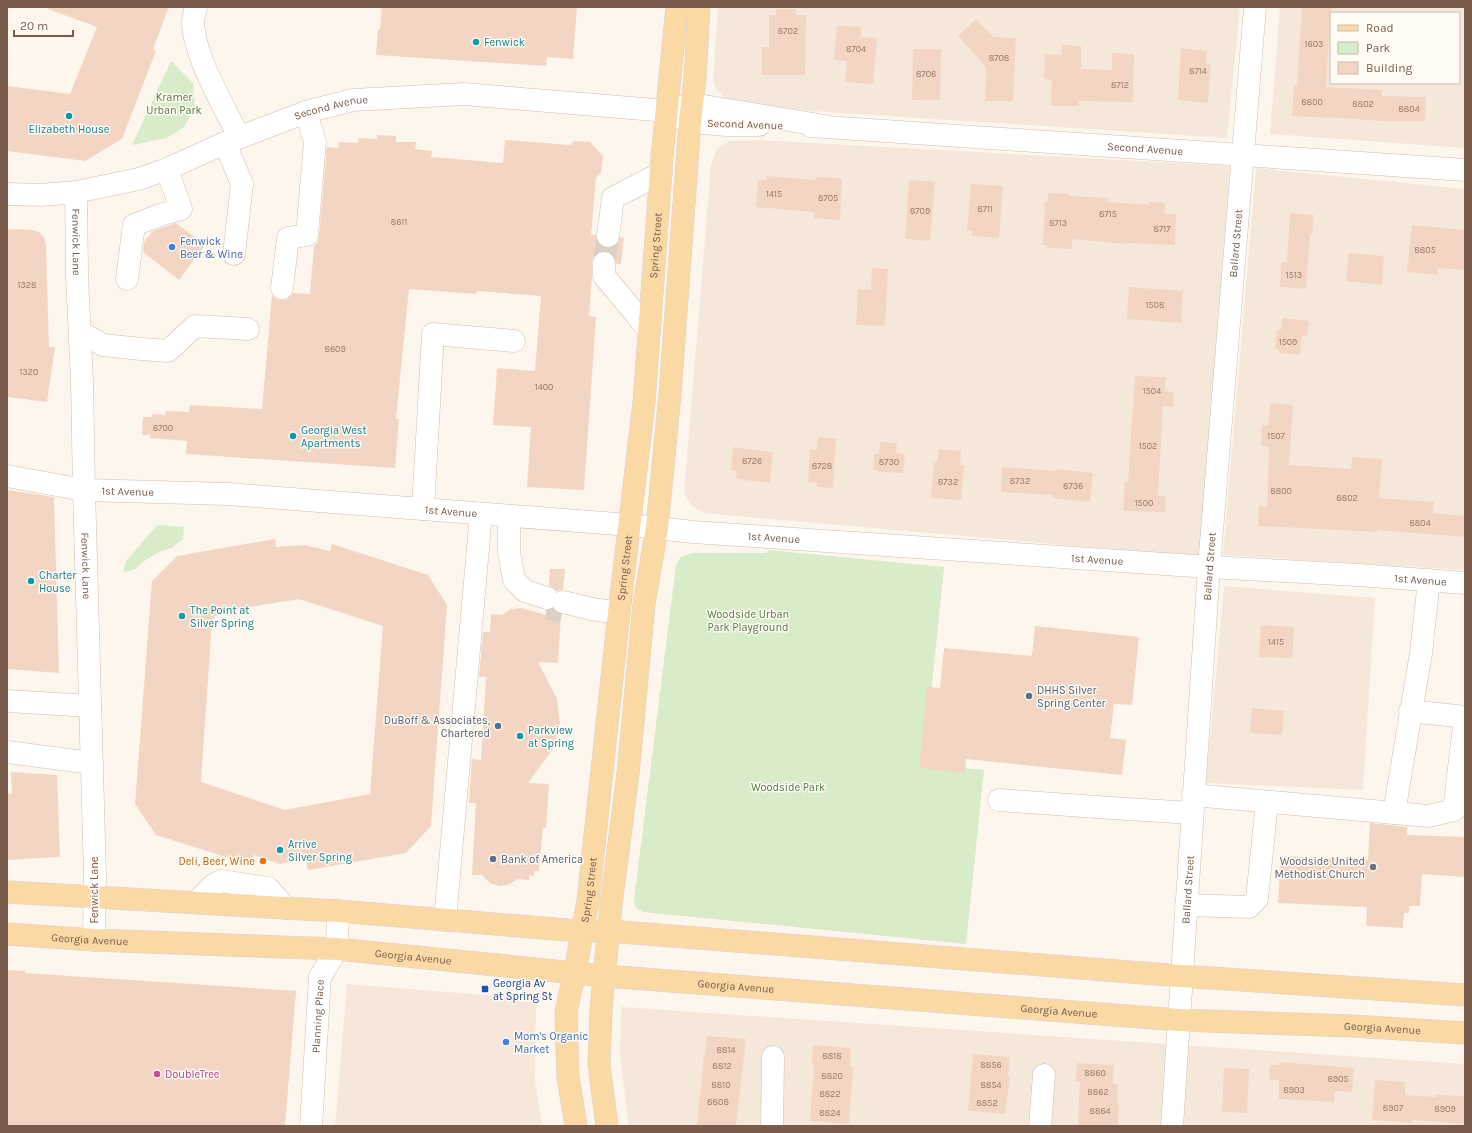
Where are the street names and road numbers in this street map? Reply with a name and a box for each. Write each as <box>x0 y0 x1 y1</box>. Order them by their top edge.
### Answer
street label: Second Avenue <box>292 93 369 123</box>
street label: Second Avenue <box>707 117 784 132</box>
street label: Second Avenue <box>1107 140 1184 158</box>
street label: Fenwick Lane <box>69 208 83 276</box>
street label: Ballard Street <box>1227 209 1245 278</box>
street label: Spring Street <box>647 212 665 279</box>
street label: 1st Avenue <box>101 484 154 499</box>
street label: 1st Avenue <box>424 503 478 520</box>
street label: 1st Avenue <box>747 530 801 546</box>
street label: Fenwick Lane <box>78 532 93 600</box>
street label: Ballard Street <box>1201 532 1219 601</box>
street label: Spring Street <box>615 534 635 601</box>
street label: 1st Avenue <box>1071 552 1124 568</box>
street label: 1st Avenue <box>1394 572 1447 589</box>
street label: Ballard Street <box>1179 855 1197 924</box>
street label: Fenwick Lane <box>88 856 101 923</box>
street label: Spring Street <box>578 856 600 924</box>
street label: Georgia Avenue <box>51 931 129 948</box>
street label: Georgia Avenue <box>374 947 452 968</box>
street label: Georgia Avenue <box>697 977 775 996</box>
street label: Planning Place <box>309 979 327 1054</box>
street label: Georgia Avenue <box>1020 1002 1098 1021</box>
street label: Georgia Avenue <box>1344 1020 1422 1037</box>

